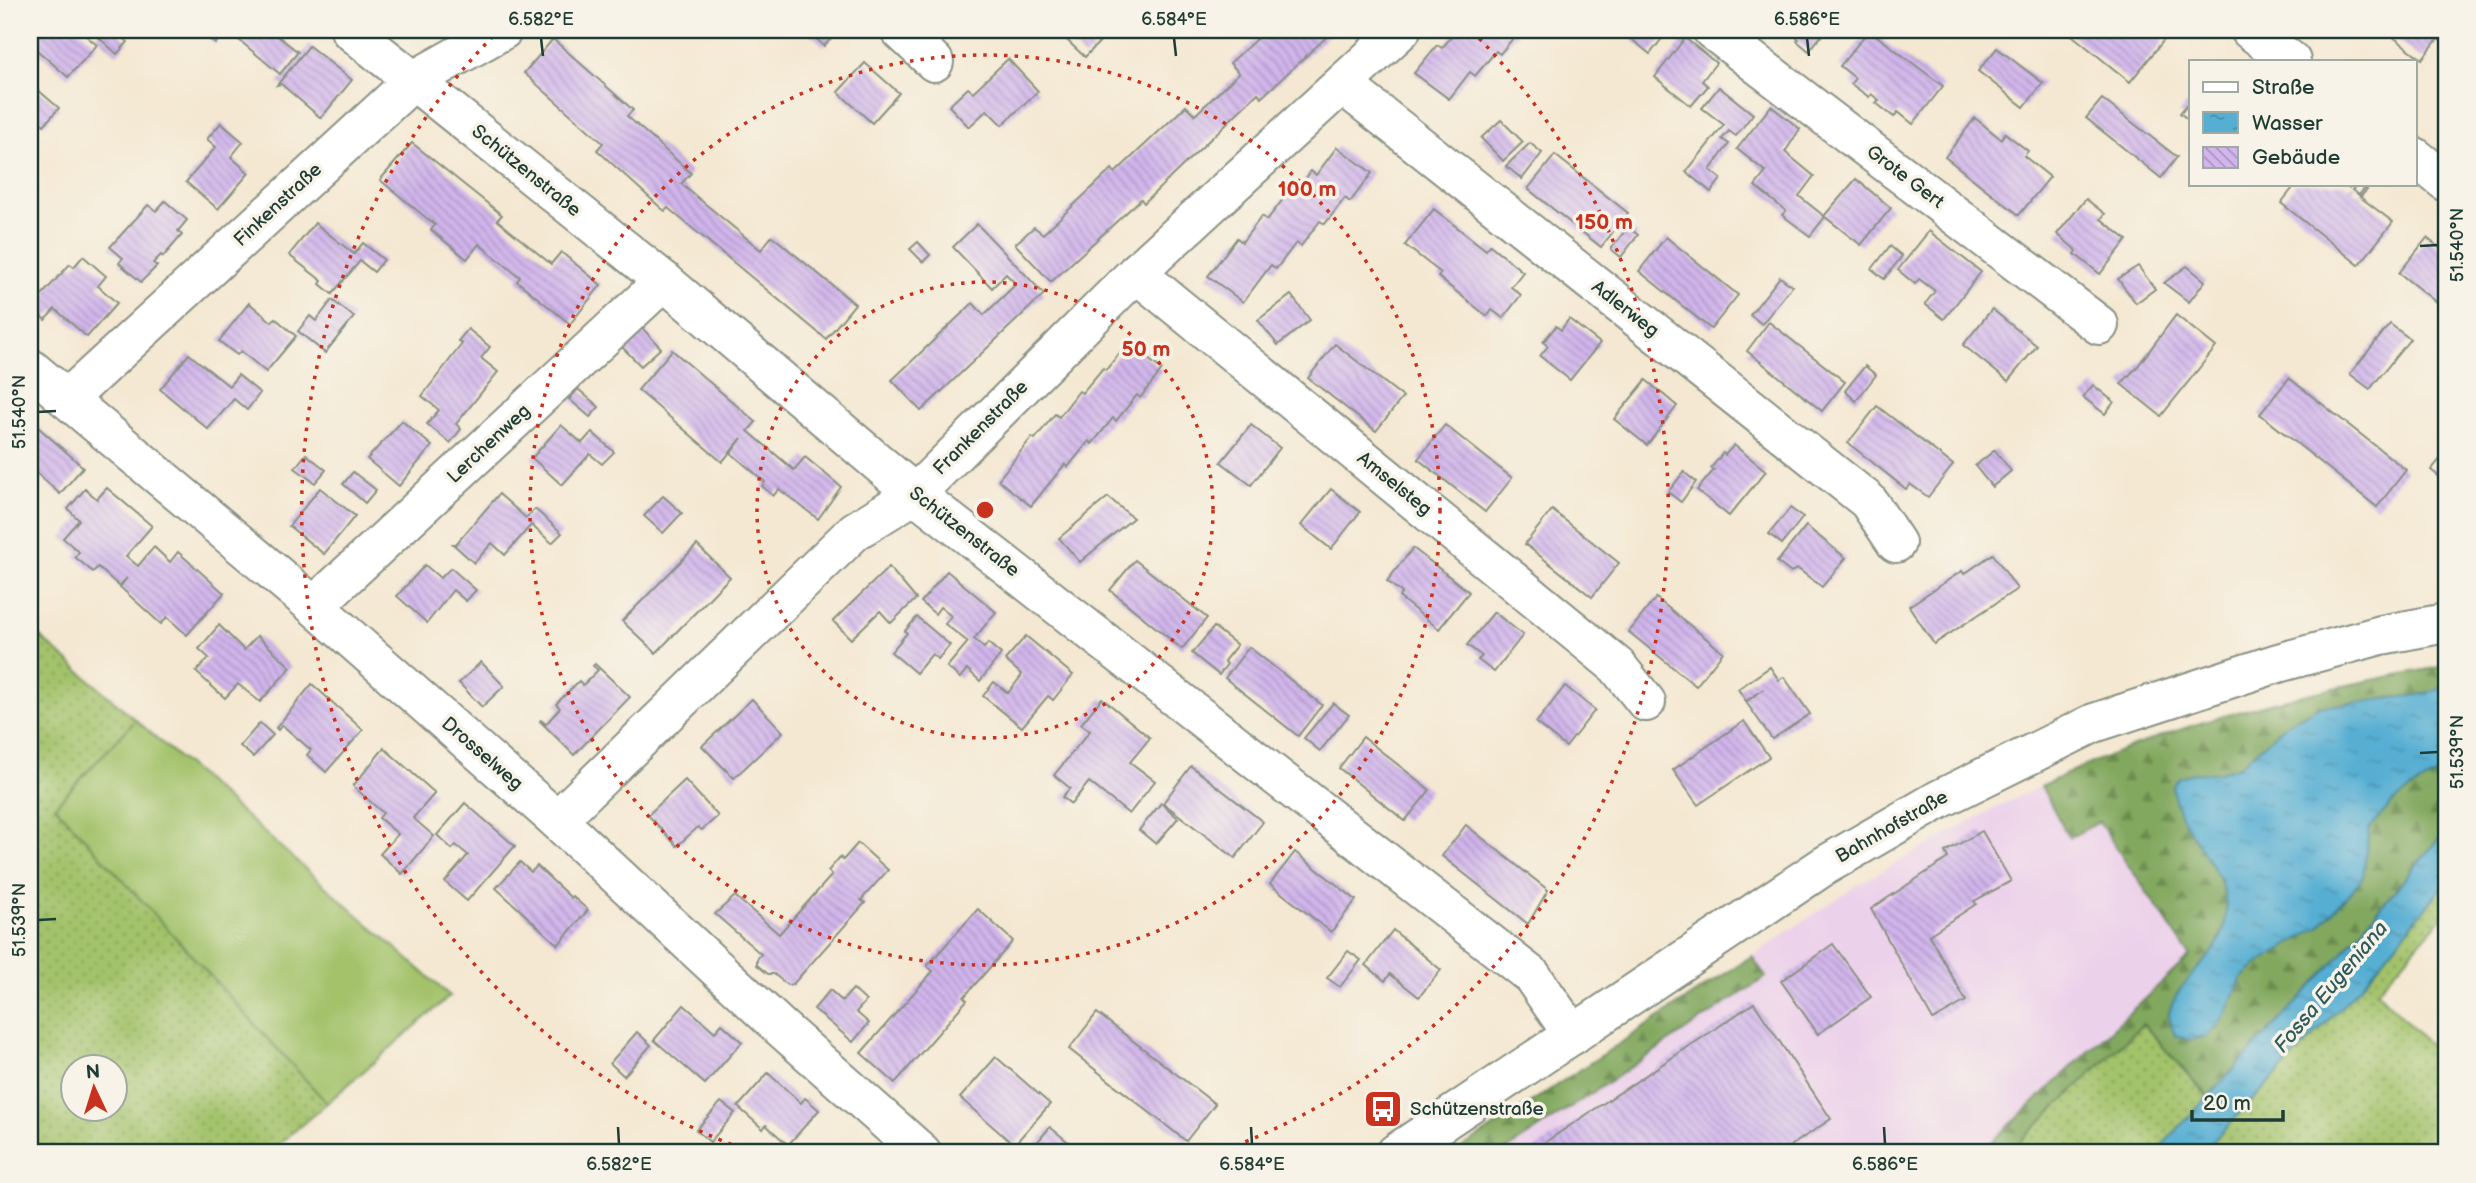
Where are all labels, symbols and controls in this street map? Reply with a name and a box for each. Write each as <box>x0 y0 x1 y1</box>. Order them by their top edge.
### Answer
text: 6.582°E <box>508 9 574 30</box>
text: 6.584°E <box>1141 9 1207 30</box>
text: 6.586°E <box>1774 9 1840 30</box>
legend <box>2189 60 2416 186</box>
text: Straße <box>2252 75 2314 100</box>
text: Wasser <box>2252 111 2323 136</box>
street label: Schützenstraße <box>467 120 585 222</box>
street label: Grote Gert <box>1862 140 1949 214</box>
text: Gebäude <box>2252 145 2340 170</box>
street label: Finkenstraße <box>229 158 327 252</box>
text: 100 m <box>1278 177 1336 202</box>
text: 51.540°N <box>2447 208 2468 282</box>
text: 150 m <box>1575 210 1633 235</box>
street label: Adlerweg <box>1587 276 1663 342</box>
text: 50 m <box>1122 337 1170 362</box>
text: 51.540°N <box>9 375 30 449</box>
street label: Frankenstraße <box>929 376 1033 480</box>
street label: Lerchenweg <box>443 400 535 488</box>
street label: Amselsteg <box>1352 447 1436 521</box>
street label: Schützenstraße <box>904 482 1024 582</box>
centre of rings <box>973 498 997 522</box>
street label: Drosselweg <box>437 712 527 796</box>
text: 51.539°N <box>2447 715 2468 789</box>
street label: Bahnhofstraße <box>1832 786 1952 868</box>
text: 51.539°N <box>9 883 30 957</box>
water label: Fossa Eugeniana <box>2269 916 2393 1058</box>
north arrow <box>60 1054 130 1124</box>
text: N <box>85 1061 101 1085</box>
scale bar <box>2192 1078 2284 1122</box>
bus stop icon: Schützenstraße <box>1362 1088 1404 1130</box>
text: 20 m <box>2203 1091 2251 1116</box>
place label: Schützenstraße <box>1410 1098 1544 1121</box>
text: 6.582°E <box>586 1154 652 1175</box>
text: 6.584°E <box>1219 1154 1285 1175</box>
text: 6.586°E <box>1852 1154 1918 1175</box>

